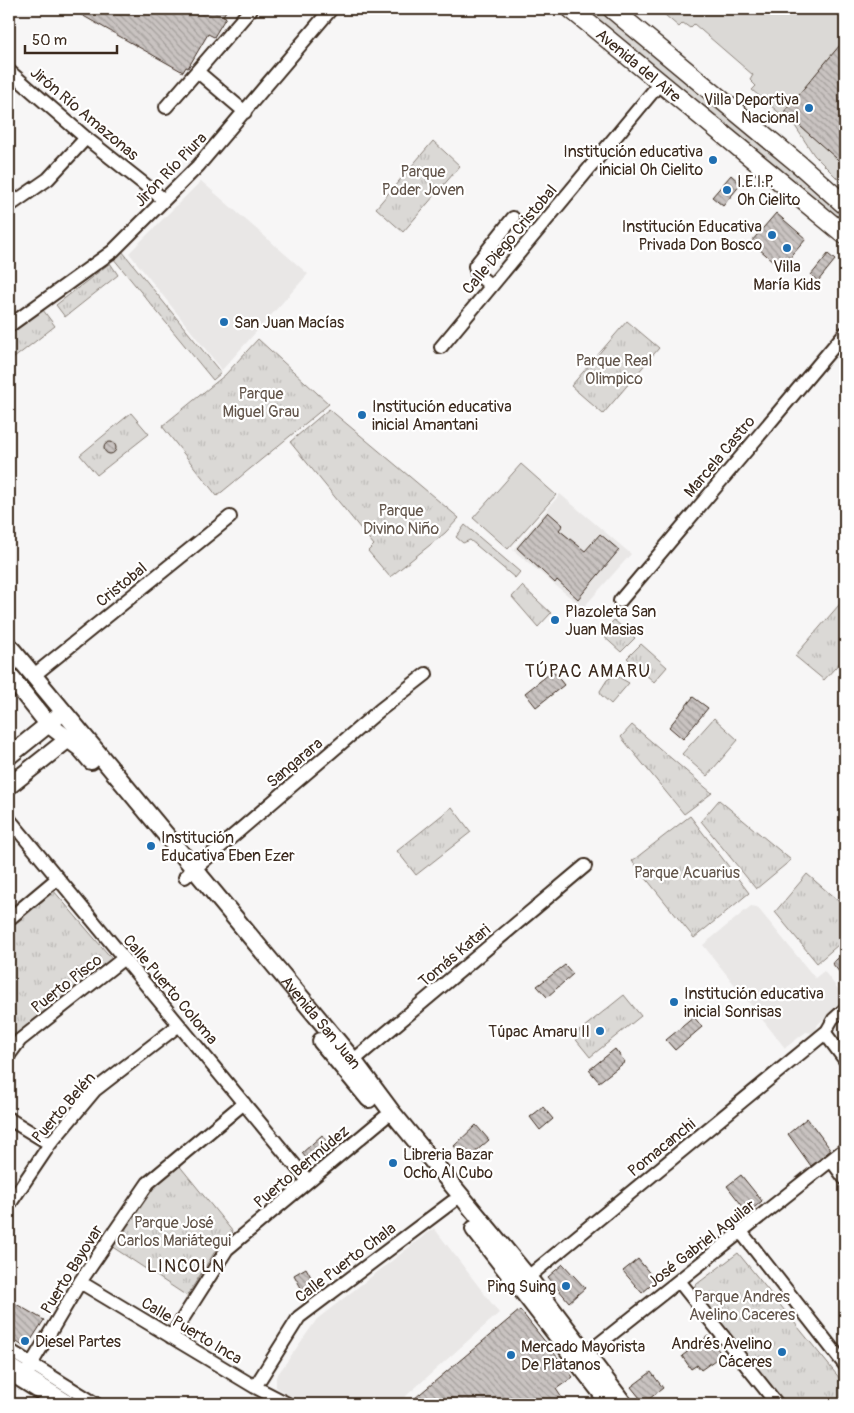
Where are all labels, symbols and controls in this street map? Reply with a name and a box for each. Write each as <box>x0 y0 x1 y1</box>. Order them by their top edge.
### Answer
scale bar <box>25 22 118 54</box>
street label: Avenida del Aire <box>592 25 685 107</box>
text: 50 m <box>32 31 67 50</box>
street label: Jirón Río Amazonas <box>26 63 143 165</box>
place label: Villa Deportiva Nacional <box>704 90 799 128</box>
marker: Villa Deportiva Nacional <box>803 102 815 114</box>
street label: Jirón Río Piura <box>130 128 211 211</box>
place label: Institución educativa inicial Oh Cielito <box>563 142 703 180</box>
marker: Institución educativa inicial Oh Cielito <box>707 154 719 166</box>
park label: Parque Poder Joven <box>382 162 464 200</box>
place label: I.E.I.P. Oh Cielito <box>737 172 801 210</box>
street label: Calle Diego Cristobal <box>458 181 561 299</box>
marker: I.E.I.P. Oh Cielito <box>721 184 733 196</box>
place label: Institución Educativa Privada Don Bosco <box>622 217 762 255</box>
marker: Institución Educativa Privada Don Bosco <box>766 229 778 241</box>
marker: Villa María Kids <box>781 242 793 254</box>
place label: Villa María Kids <box>753 257 821 295</box>
place label: San Juan Macías <box>234 313 344 333</box>
marker: San Juan Macías <box>218 316 230 328</box>
park label: Parque Real Olimpico <box>576 351 652 389</box>
park label: Parque Miguel Grau <box>222 384 300 422</box>
place label: Institución educativa inicial Amantani <box>372 397 512 435</box>
marker: Institución educativa inicial Amantani <box>356 409 368 421</box>
street label: Marcela Castro <box>680 411 760 501</box>
park label: Parque Divino Niño <box>363 501 439 539</box>
street label: Cristobal <box>92 558 151 611</box>
place label: Plazoleta San Juan Masias <box>565 602 656 640</box>
marker: Plazoleta San Juan Masias <box>549 614 561 626</box>
district label: TÚPAC AMARU <box>525 660 651 683</box>
street label: Sangarara <box>262 734 327 792</box>
place label: Institución Educativa Eben Ezer <box>161 828 295 866</box>
marker: Institución Educativa Eben Ezer <box>145 840 157 852</box>
park label: Parque Acuarius <box>634 863 740 883</box>
street label: Tomás Katari <box>415 920 495 992</box>
street label: Calle Puerto Coloma <box>118 931 222 1049</box>
street label: Puerto Pisco <box>27 950 106 1018</box>
street label: Avenida San Juan <box>276 972 365 1073</box>
place label: Institución educativa inicial Sonrisas <box>684 984 824 1022</box>
marker: Institución educativa inicial Sonrisas <box>668 996 680 1008</box>
place label: Túpac Amaru II <box>488 1022 590 1042</box>
marker: Túpac Amaru II <box>594 1025 606 1037</box>
street label: Puerto Belén <box>28 1068 100 1147</box>
street label: Pomacanchi <box>624 1114 700 1181</box>
street label: Puerto Bermúdez <box>250 1121 353 1212</box>
place label: Libreria Bazar Ocho Al Cubo <box>403 1145 494 1183</box>
marker: Libreria Bazar Ocho Al Cubo <box>387 1157 399 1169</box>
street label: José Gabriel Aguilar <box>644 1195 760 1292</box>
park label: Parque José Carlos Mariátegui <box>117 1213 231 1251</box>
street label: Calle Puerto Chala <box>291 1218 400 1307</box>
street label: Puerto Bayovar <box>37 1221 107 1318</box>
district label: LINCOLN <box>147 1255 225 1278</box>
place label: Ping Suing <box>487 1277 556 1297</box>
marker: Ping Suing <box>560 1280 572 1292</box>
park label: Parque Andres Avelino Caceres <box>689 1287 795 1325</box>
street label: Calle Puerto Inca <box>137 1293 246 1369</box>
place label: Diesel Partes <box>35 1332 121 1352</box>
place label: Andrés Avelino Cáceres <box>671 1334 772 1372</box>
marker: Diesel Partes <box>19 1335 31 1347</box>
place label: Mercado Mayorista De Platanos <box>521 1337 645 1375</box>
marker: Andrés Avelino Cáceres <box>776 1346 788 1358</box>
marker: Mercado Mayorista De Platanos <box>505 1349 517 1361</box>

